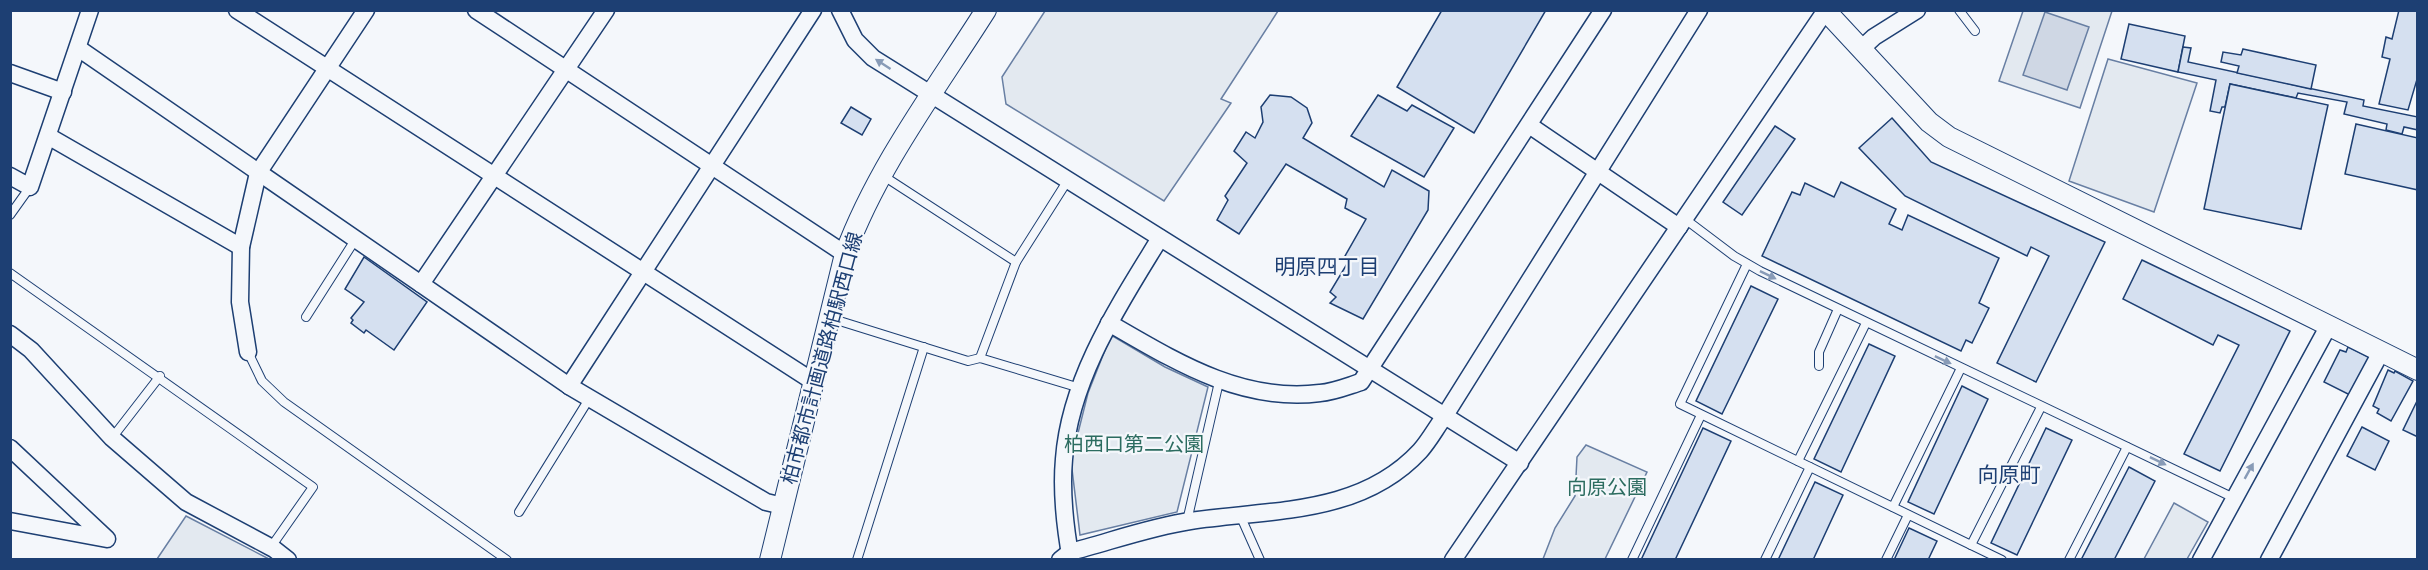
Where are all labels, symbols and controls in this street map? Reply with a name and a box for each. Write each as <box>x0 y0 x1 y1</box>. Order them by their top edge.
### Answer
one-way arrow <box>875 59 891 70</box>
street label: 柏市都市計画道路柏駅西口線 <box>777 229 867 487</box>
district label: 明原四丁目 <box>1275 254 1380 279</box>
one-way arrow <box>1759 270 1776 279</box>
one-way arrow <box>1935 355 1952 364</box>
park label: 柏西口第二公園 <box>1064 432 1204 456</box>
one-way arrow <box>2149 457 2166 466</box>
district label: 向原町 <box>1978 462 2041 487</box>
one-way arrow <box>2244 462 2254 479</box>
park label: 向原公園 <box>1567 475 1647 499</box>

